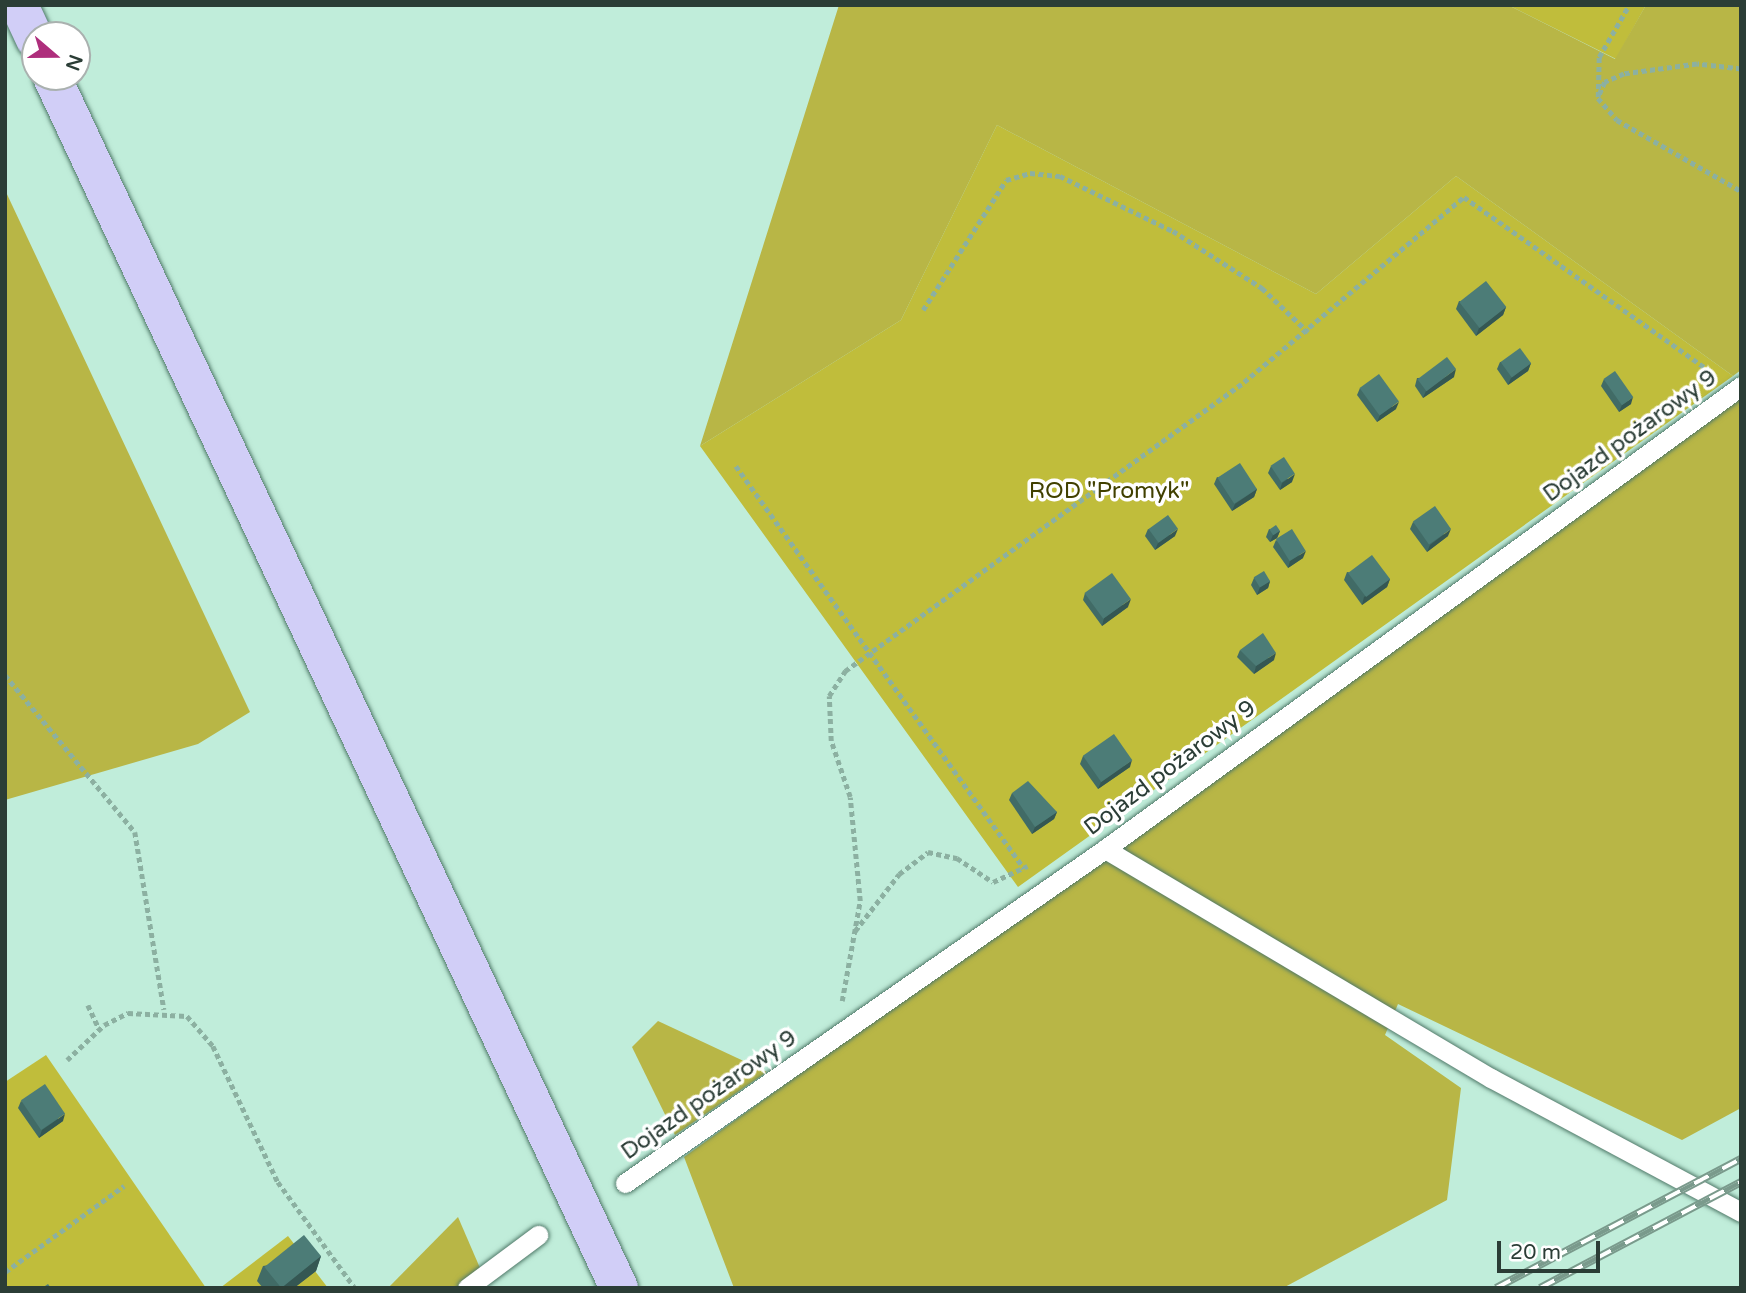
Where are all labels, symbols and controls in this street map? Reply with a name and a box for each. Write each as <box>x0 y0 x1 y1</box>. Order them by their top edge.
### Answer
north arrow <box>21 21 91 91</box>
text: N <box>61 52 87 73</box>
street label: Dojazd pożarowy 9 <box>1538 364 1722 508</box>
park label: ROD "Promyk" <box>1029 477 1189 505</box>
street label: Dojazd pożarowy 9 <box>1079 694 1261 842</box>
street label: Dojazd pożarowy 9 <box>616 1024 802 1166</box>
scale bar <box>1501 1226 1604 1270</box>
text: 20 m <box>1510 1240 1561 1265</box>

